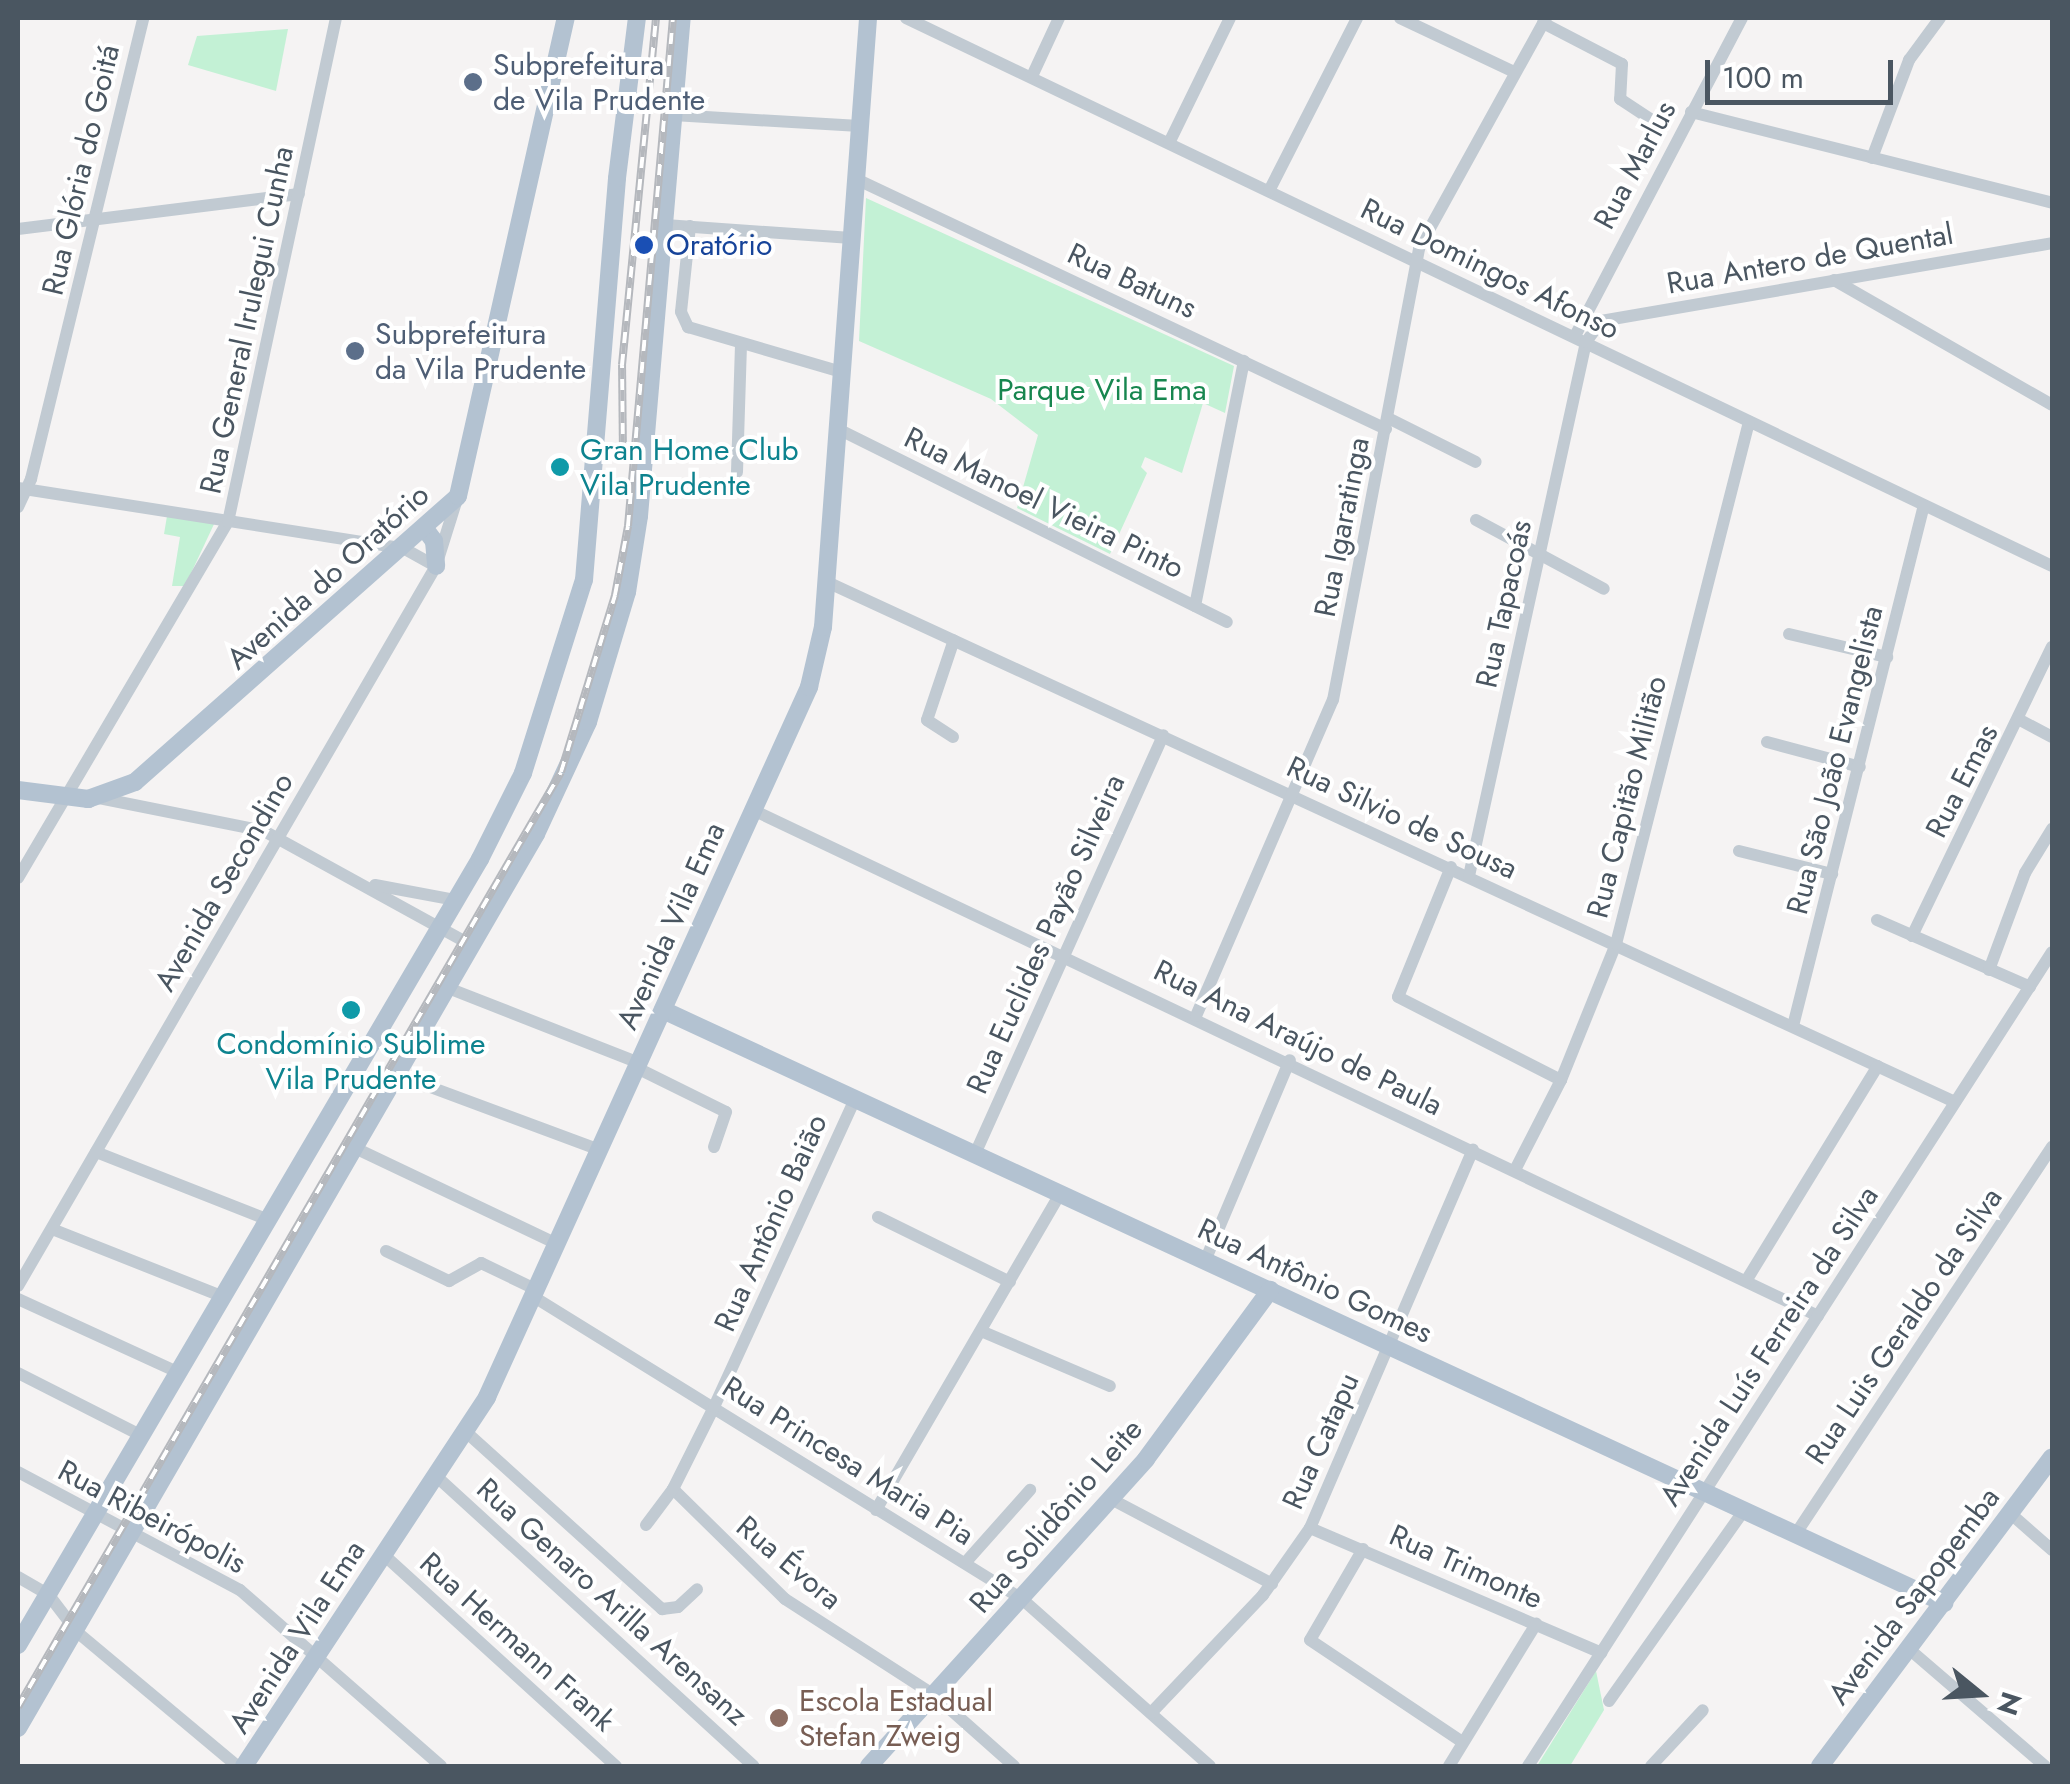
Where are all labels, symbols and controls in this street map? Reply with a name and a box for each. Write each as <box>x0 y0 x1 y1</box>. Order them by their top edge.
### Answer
scale bar <box>1710 40 1898 102</box>
street label: Rua Glória do Goitá <box>35 41 127 299</box>
place label: Subprefeitura de Vila Prudente <box>493 47 705 118</box>
text: 100 m <box>1722 56 1804 99</box>
marker: Subprefeitura de Vila Prudente <box>462 71 484 93</box>
street label: Rua Marlus <box>1586 95 1684 235</box>
street label: Rua General Irulegui Cunha <box>193 143 301 497</box>
street label: Rua Domingos Afonso <box>1355 191 1625 347</box>
street label: Rua Antero de Quental <box>1664 216 1956 302</box>
place label: Oratório <box>666 227 772 263</box>
marker: Oratório <box>631 232 657 258</box>
street label: Rua Batuns <box>1062 236 1202 326</box>
place label: Subprefeitura da Vila Prudente <box>375 316 586 386</box>
marker: Subprefeitura da Vila Prudente <box>344 340 366 362</box>
park label: Parque Vila Ema <box>997 372 1207 408</box>
street label: Rua Manoel Vieira Pinto <box>898 420 1190 586</box>
place label: Gran Home Club Vila Prudente <box>580 432 799 502</box>
street label: Rua Igaratinga <box>1307 434 1377 620</box>
marker: Gran Home Club Vila Prudente <box>549 456 571 478</box>
street label: Avenida do Oratório <box>220 477 436 677</box>
street label: Rua Tapacoás <box>1469 517 1539 691</box>
street label: Rua São João Evangelista <box>1779 602 1891 918</box>
street label: Rua Capitão Militão <box>1580 672 1674 922</box>
street label: Rua Emas <box>1918 718 2006 844</box>
street label: Rua Silvio de Sousa <box>1281 749 1523 887</box>
street label: Avenida Secondino <box>147 766 301 998</box>
street label: Rua Euclides Payão Silveira <box>959 769 1133 1099</box>
street label: Avenida Vila Ema <box>609 817 733 1035</box>
street label: Rua Ana Araújo de Paula <box>1148 952 1448 1124</box>
marker: Condomínio Sublime Vila Prudente <box>340 999 362 1021</box>
place label: Condomínio Sublime Vila Prudente <box>216 1026 486 1096</box>
street label: Rua Antônio Baião <box>707 1109 835 1337</box>
street label: Avenida Luís Ferreira da Silva <box>1652 1179 1886 1513</box>
street label: Rua Luis Geraldo da Silva <box>1798 1181 2010 1471</box>
street label: Rua Antônio Gomes <box>1192 1211 1438 1351</box>
street label: Rua Catapu <box>1275 1367 1367 1515</box>
street label: Rua Princesa Maria Pia <box>716 1369 980 1553</box>
street label: Rua Solidônio Leite <box>962 1412 1150 1620</box>
street label: Rua Ribeirópolis <box>52 1452 252 1582</box>
street label: Rua Genaro Arilla Arensanz <box>469 1471 755 1733</box>
street label: Avenida Sapopemba <box>1821 1480 2007 1712</box>
street label: Rua Évora <box>729 1509 849 1617</box>
street label: Rua Trimonte <box>1384 1517 1548 1617</box>
street label: Avenida Vila Ema <box>221 1534 373 1740</box>
street label: Rua Hermann Frank <box>412 1545 622 1739</box>
north arrow <box>1930 1644 2030 1744</box>
place label: Escola Estadual Stefan Zweig <box>799 1683 993 1754</box>
text: N <box>1986 1687 2032 1720</box>
marker: Escola Estadual Stefan Zweig <box>768 1707 790 1729</box>

